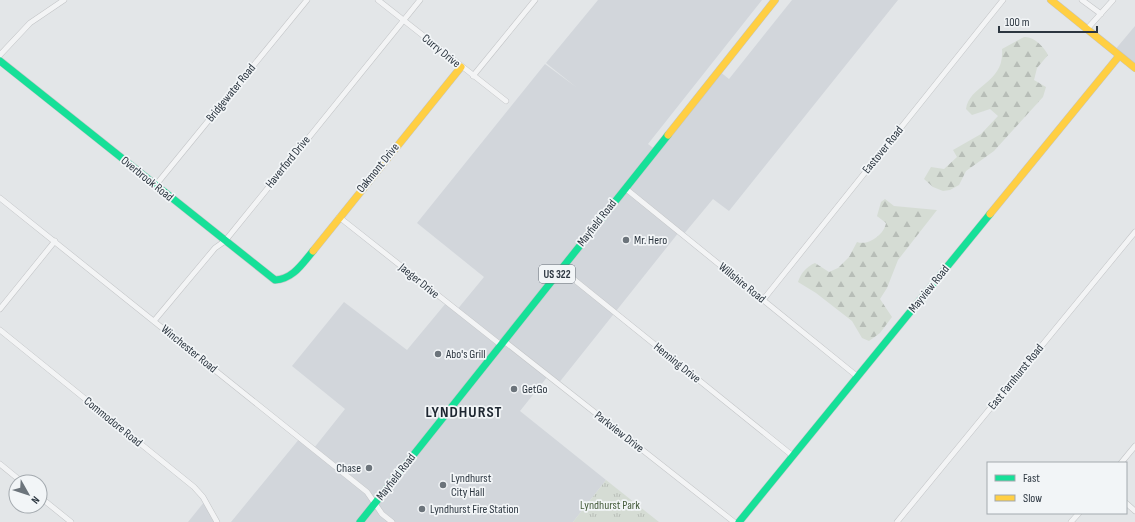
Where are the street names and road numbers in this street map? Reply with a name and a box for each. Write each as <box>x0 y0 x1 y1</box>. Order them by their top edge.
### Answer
street label: Curry Drive <box>419 31 463 71</box>
street label: Bridgewater Road <box>203 61 259 125</box>
street label: Eastover Road <box>859 123 907 177</box>
street label: Haverford Drive <box>262 133 314 191</box>
street label: Oakmont Drive <box>353 140 403 196</box>
street label: Overbrook Road <box>118 153 176 205</box>
street label: Mayfield Road <box>574 196 620 250</box>
street label: Willshire Road <box>715 259 769 307</box>
street label: Jaeger Drive <box>395 260 442 302</box>
street label: Mayview Road <box>905 262 953 316</box>
road number: US 322 <box>539 265 575 283</box>
street label: Winchester Road <box>158 322 220 376</box>
street label: Henning Drive <box>650 339 704 387</box>
street label: East Farnhurst Road <box>985 341 1047 413</box>
street label: Commodore Road <box>81 394 145 450</box>
street label: Parkview Drive <box>591 408 647 456</box>
street label: Mayfield Road <box>373 450 419 504</box>

